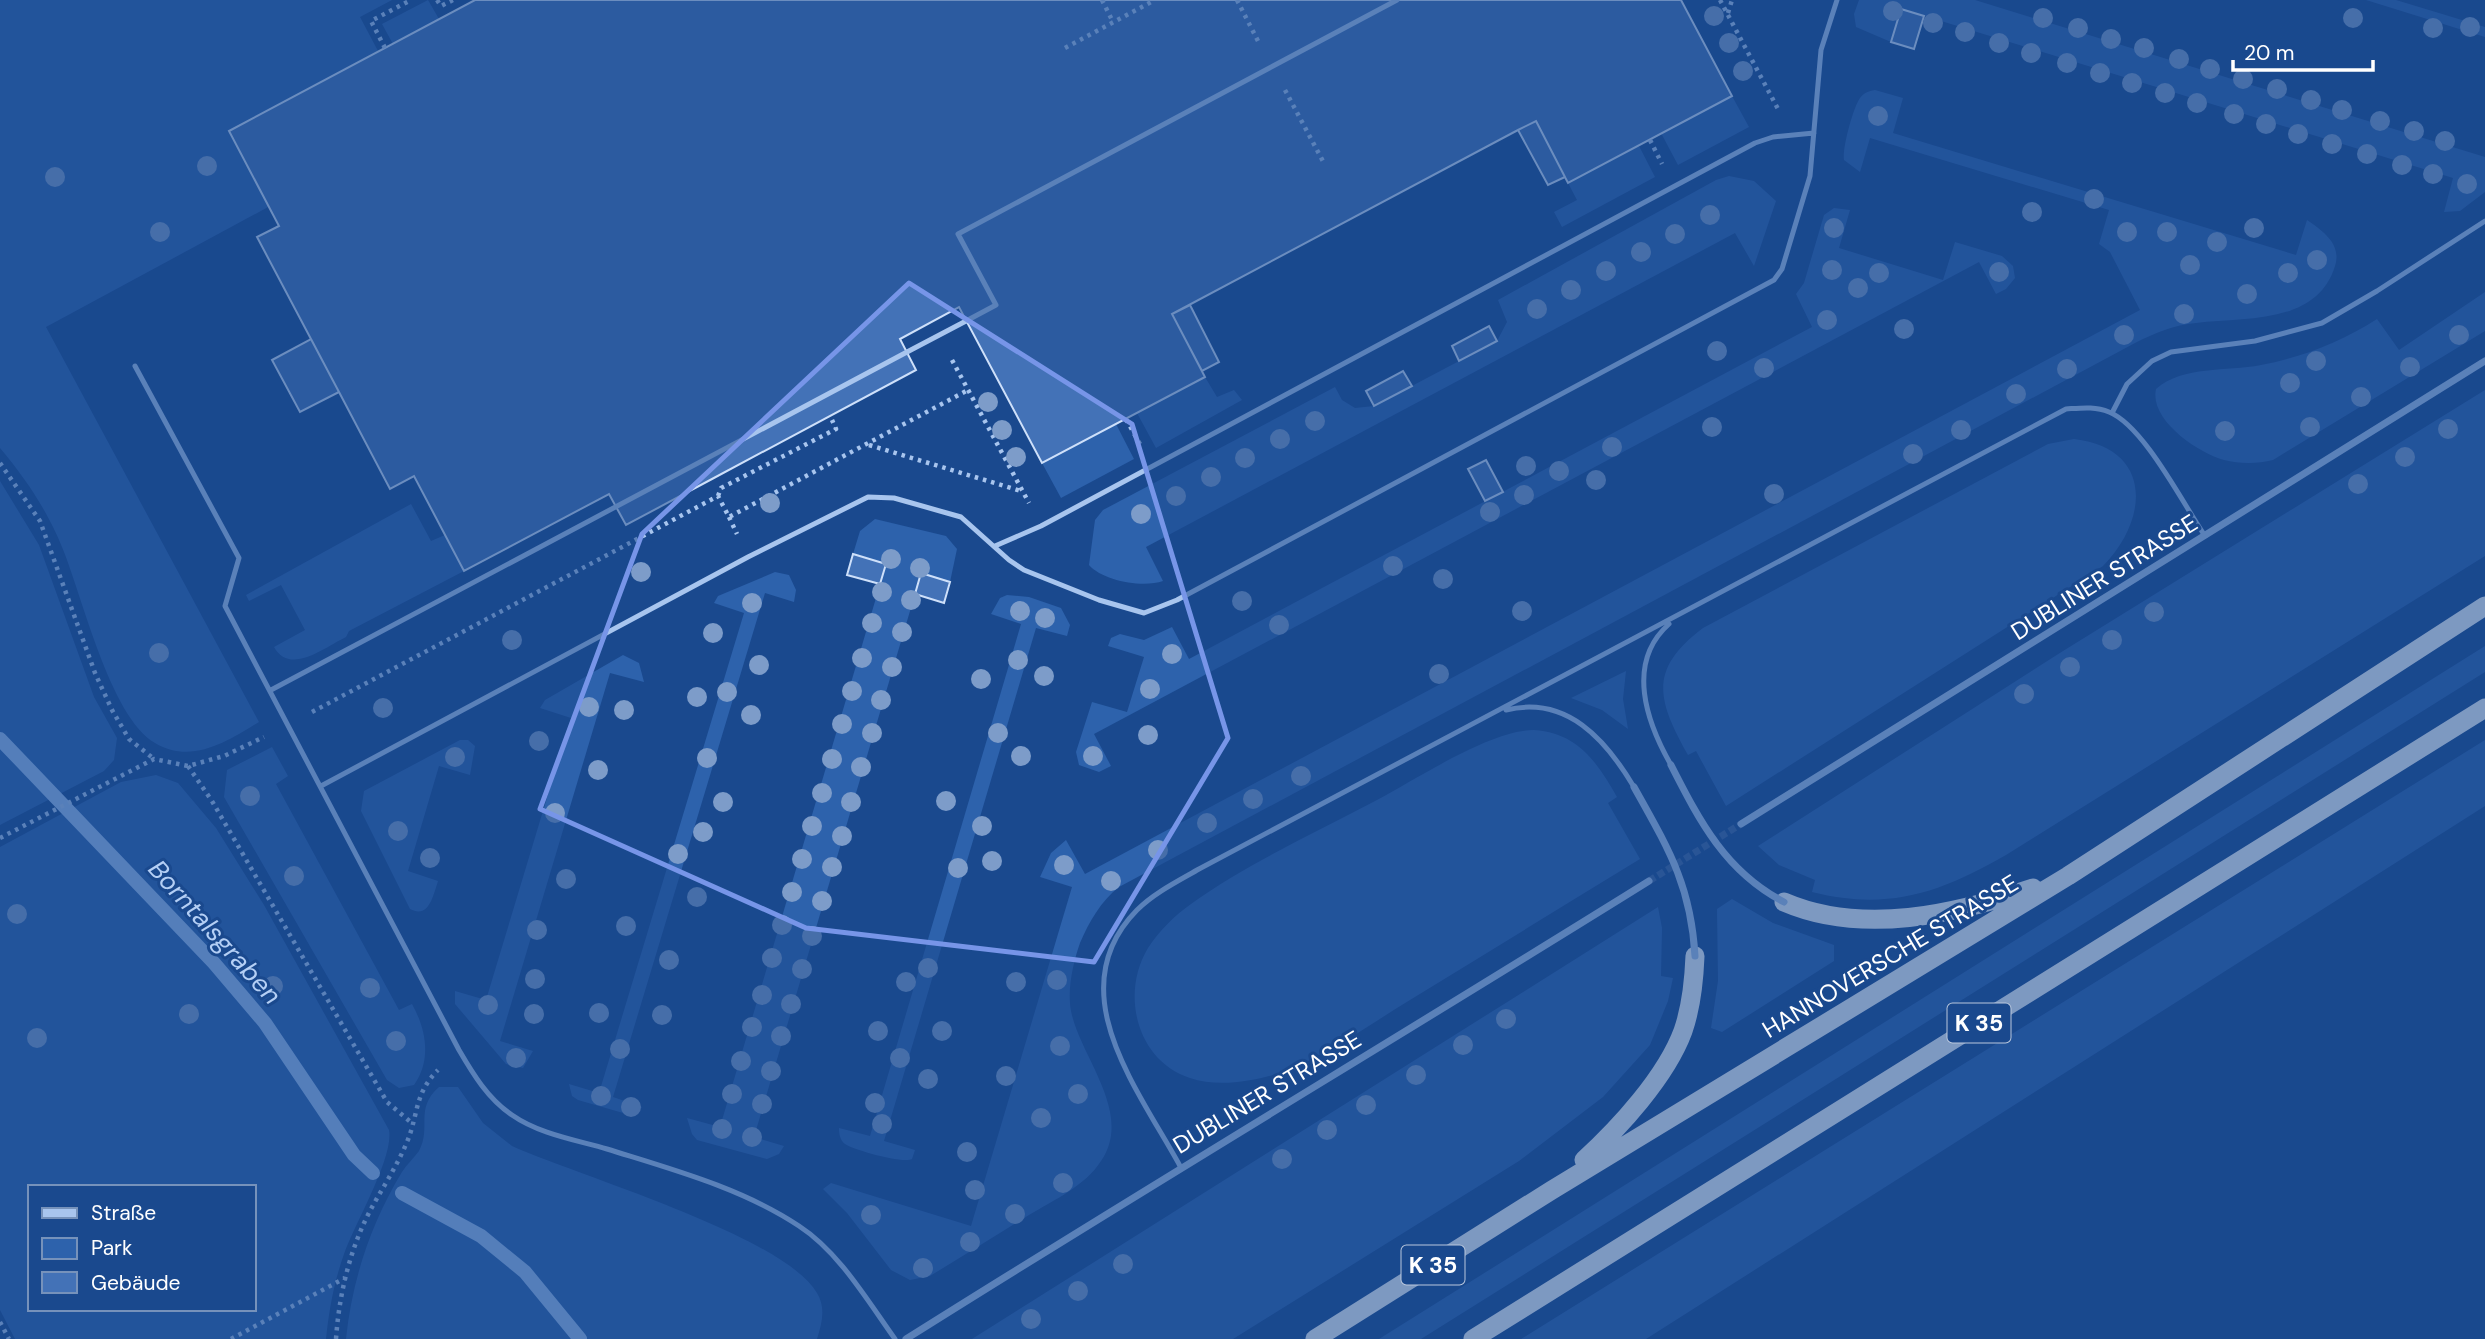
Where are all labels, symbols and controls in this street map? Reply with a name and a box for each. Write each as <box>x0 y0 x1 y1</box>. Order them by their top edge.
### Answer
scale bar <box>2233 28 2373 72</box>
text: 20 m <box>2244 39 2295 67</box>
street label: DUBLINER STRASSE <box>2005 507 2203 647</box>
water label: Borntalsgraben <box>141 852 289 1012</box>
street label: HANNOVERSCHE STRASSE <box>1756 867 2024 1045</box>
road number: K 35 <box>1948 1004 2010 1042</box>
street label: DUBLINER STRASSE <box>1167 1024 1367 1160</box>
legend <box>28 1185 256 1311</box>
text: Straße <box>91 1199 156 1227</box>
text: Park <box>91 1234 133 1262</box>
road number: K 35 <box>1402 1246 1464 1284</box>
text: Gebäude <box>91 1269 181 1297</box>

